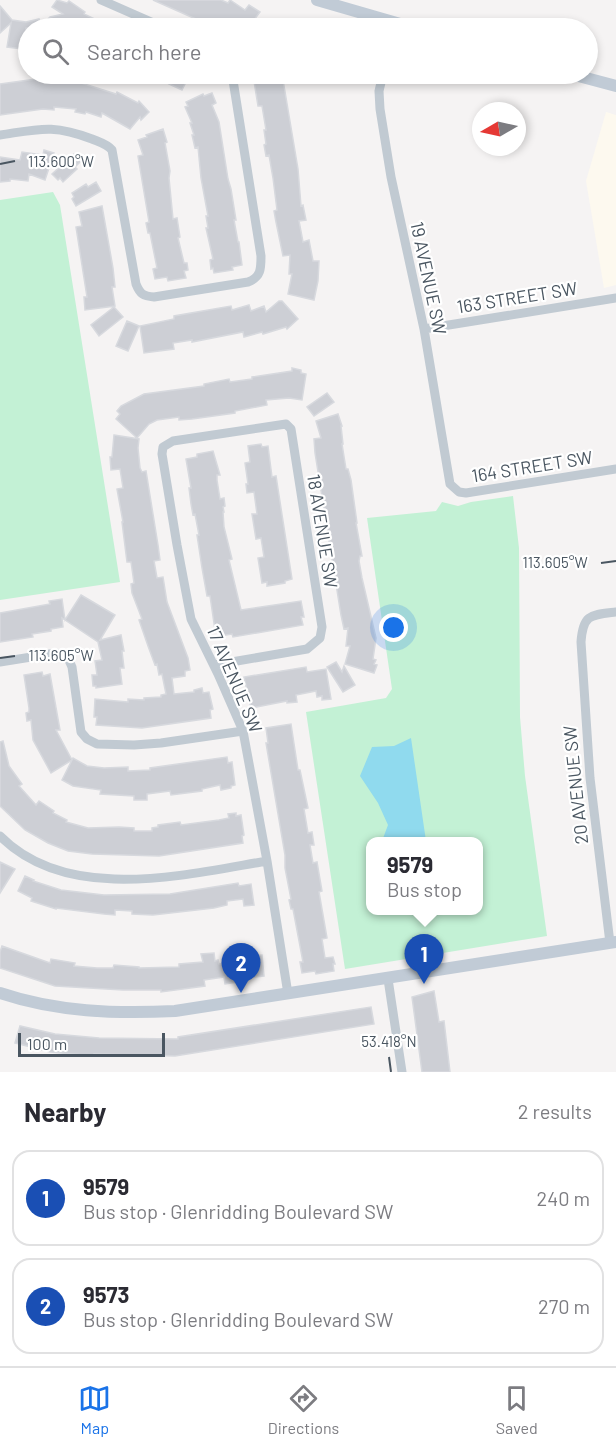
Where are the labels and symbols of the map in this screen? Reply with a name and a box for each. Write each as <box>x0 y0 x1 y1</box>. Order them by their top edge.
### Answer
north arrow <box>472 102 526 156</box>
text: 113.600°W <box>28 152 94 170</box>
street label: 19 AVENUE SW <box>406 219 452 337</box>
street label: 163 STREET SW <box>455 277 579 317</box>
street label: 164 STREET SW <box>470 446 594 486</box>
street label: 18 AVENUE SW <box>303 472 343 590</box>
text: 113.605°W <box>522 553 588 571</box>
your location <box>379 613 408 642</box>
street label: 17 AVENUE SW <box>203 622 268 736</box>
text: 113.605°W <box>28 646 94 664</box>
street label: 20 AVENUE SW <box>558 724 592 845</box>
pin: 1 <box>404 934 444 984</box>
pin: 2 <box>222 944 260 993</box>
scale bar <box>18 1030 165 1058</box>
text: 53.418°N <box>361 1032 417 1050</box>

